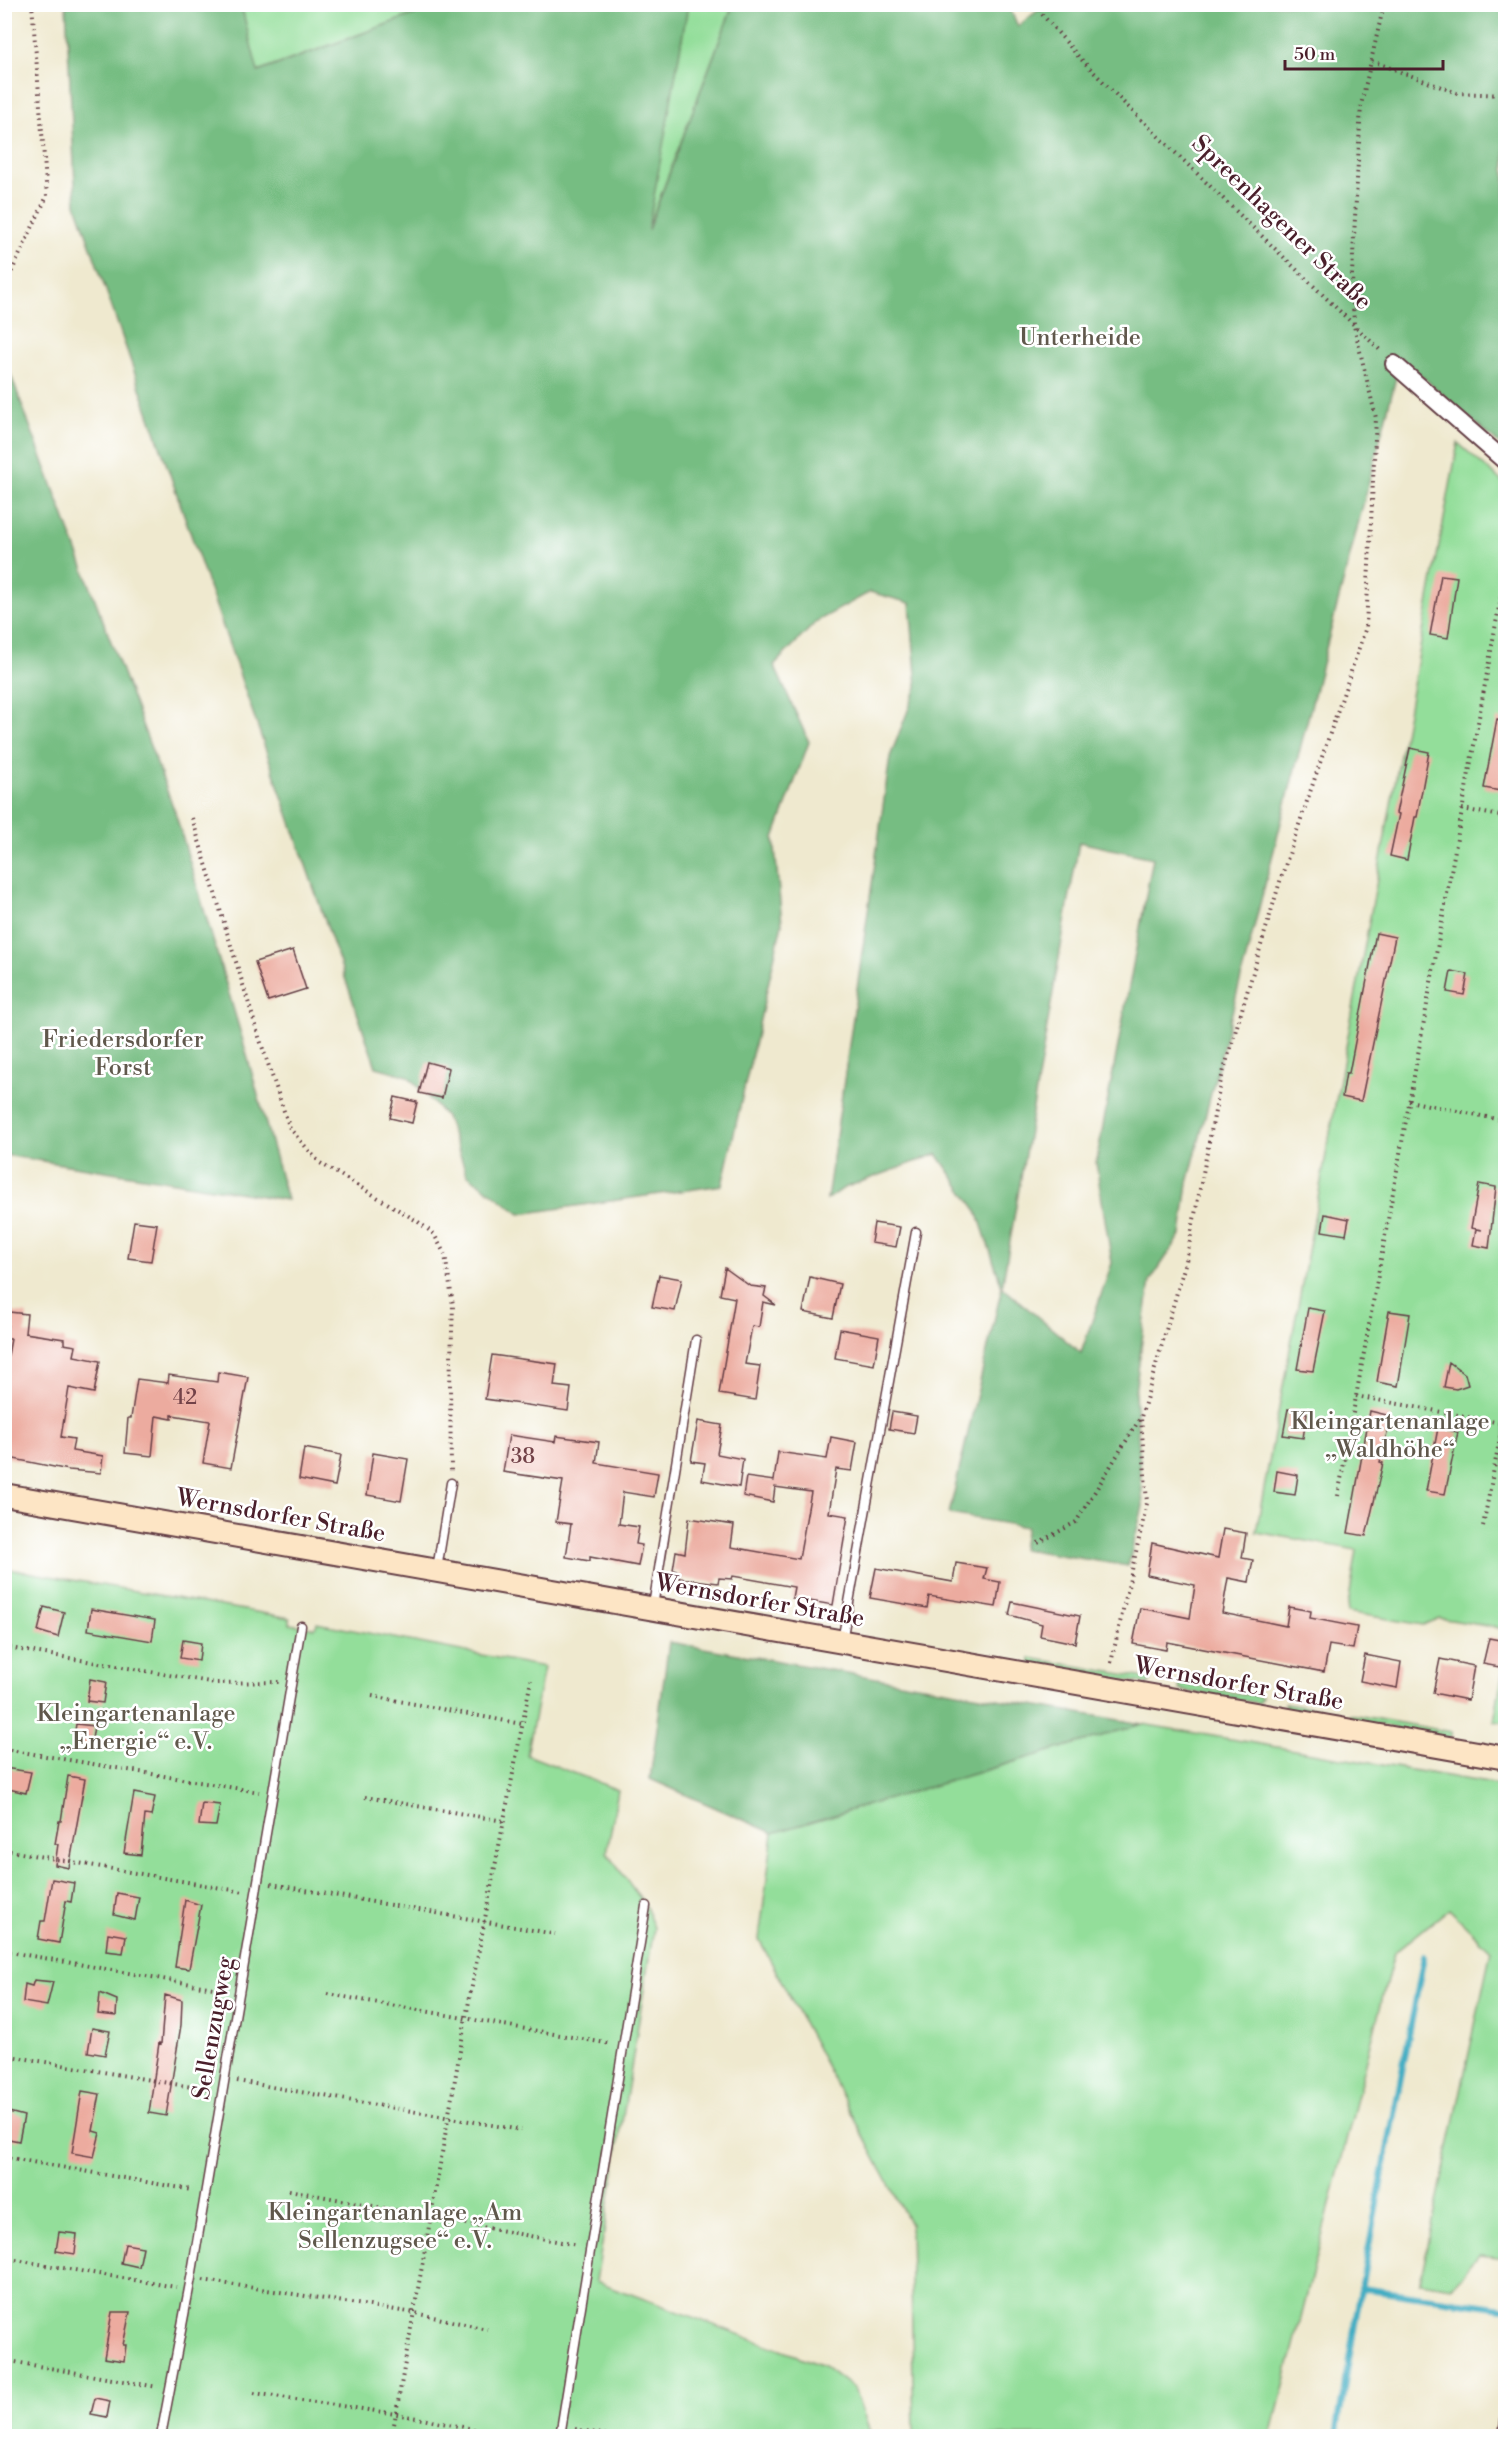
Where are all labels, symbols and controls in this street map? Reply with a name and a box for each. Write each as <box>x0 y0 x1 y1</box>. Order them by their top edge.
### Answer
scale bar <box>1285 33 1442 71</box>
text: 50 m <box>1294 43 1336 66</box>
street label: Spreenhagener Straße <box>1185 129 1378 317</box>
park label: Unterheide <box>1019 323 1141 353</box>
park label: Friedersdorfer Forst <box>42 1025 204 1083</box>
house number: 42 <box>173 1385 197 1411</box>
park label: Kleingartenanlage „Waldhöhe“ <box>1290 1407 1490 1465</box>
house number: 38 <box>511 1444 535 1470</box>
street label: Wernsdorfer Straße <box>173 1483 388 1549</box>
street label: Wernsdorfer Straße <box>652 1568 867 1634</box>
street label: Wernsdorfer Straße <box>1131 1651 1346 1717</box>
park label: Kleingartenanlage „Energie“ e.V. <box>36 1699 236 1757</box>
street label: Sellenzugweg <box>187 1954 241 2102</box>
park label: Kleingartenanlage „Am Sellenzugsee“ e.V. <box>268 2198 522 2256</box>

